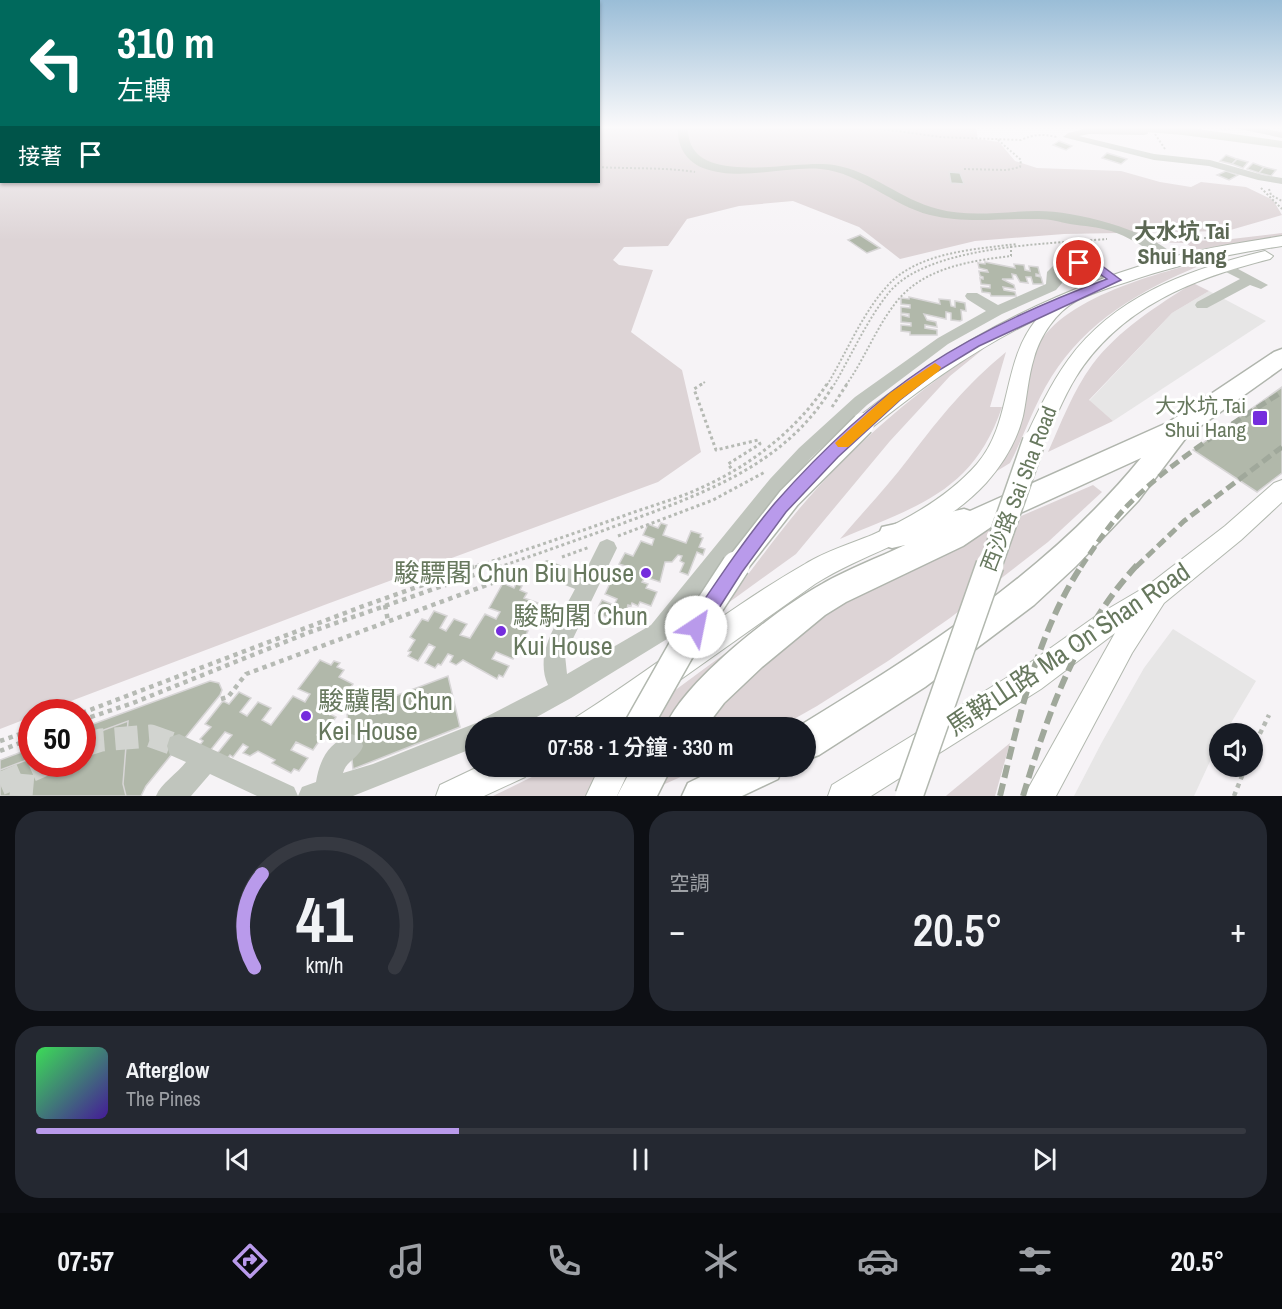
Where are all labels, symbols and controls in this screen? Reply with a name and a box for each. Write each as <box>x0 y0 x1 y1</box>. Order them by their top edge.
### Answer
text: 310 m <box>117 15 215 71</box>
icon: left <box>18 24 96 102</box>
text: 左轉 <box>117 72 171 108</box>
icon: arrive <box>74 138 107 171</box>
text: 接著 <box>18 141 62 171</box>
district label: 大水坑 Tai Shui Hang <box>1134 216 1230 271</box>
pin <box>1053 237 1104 288</box>
icon: arrive <box>1062 246 1095 279</box>
place label: 大水坑 Tai Shui Hang <box>1155 391 1246 444</box>
street label: 西沙路 Sai Sha Road <box>974 402 1063 576</box>
marker: 大水坑 Tai Shui Hang <box>1251 409 1269 427</box>
street label: 馬鞍山路 Ma On Shan Road <box>939 554 1196 743</box>
place label: 駿驃閣 Chun Biu House <box>394 555 634 590</box>
marker: 駿驃閣 Chun Biu House <box>639 566 653 580</box>
position arrow <box>664 595 728 659</box>
place label: 駿駒閣 Chun Kui House <box>513 598 648 663</box>
marker: 駿駒閣 Chun Kui House <box>494 624 508 638</box>
place label: 駿驥閣 Chun Kei House <box>318 683 453 748</box>
speed limit sign: 50 <box>18 699 96 777</box>
marker: 駿驥閣 Chun Kei House <box>299 709 313 723</box>
map controls <box>1209 723 1263 777</box>
button: sound <box>1209 723 1263 777</box>
text: 07:58 · 1 分鐘 · 330 m <box>548 732 733 762</box>
text: 空調 <box>670 869 710 896</box>
text: 41 <box>296 877 353 961</box>
text: 20.5° <box>913 899 1003 960</box>
text: − <box>670 908 685 952</box>
text: + <box>1230 908 1246 952</box>
text: km/h <box>305 951 343 980</box>
text: Afterglow <box>126 1055 209 1085</box>
text: The Pines <box>126 1085 201 1112</box>
icon: previous <box>221 1143 254 1176</box>
icon: pause <box>624 1143 657 1176</box>
icon: next <box>1028 1143 1061 1176</box>
icon: directions <box>229 1240 271 1282</box>
icon: music <box>386 1240 428 1282</box>
icon: phone <box>543 1240 585 1282</box>
icon: climate <box>700 1240 742 1282</box>
icon: car <box>857 1240 899 1282</box>
icon: filters <box>1014 1240 1056 1282</box>
text: 07:57 <box>57 1243 114 1279</box>
text: 20.5° <box>1171 1243 1224 1279</box>

